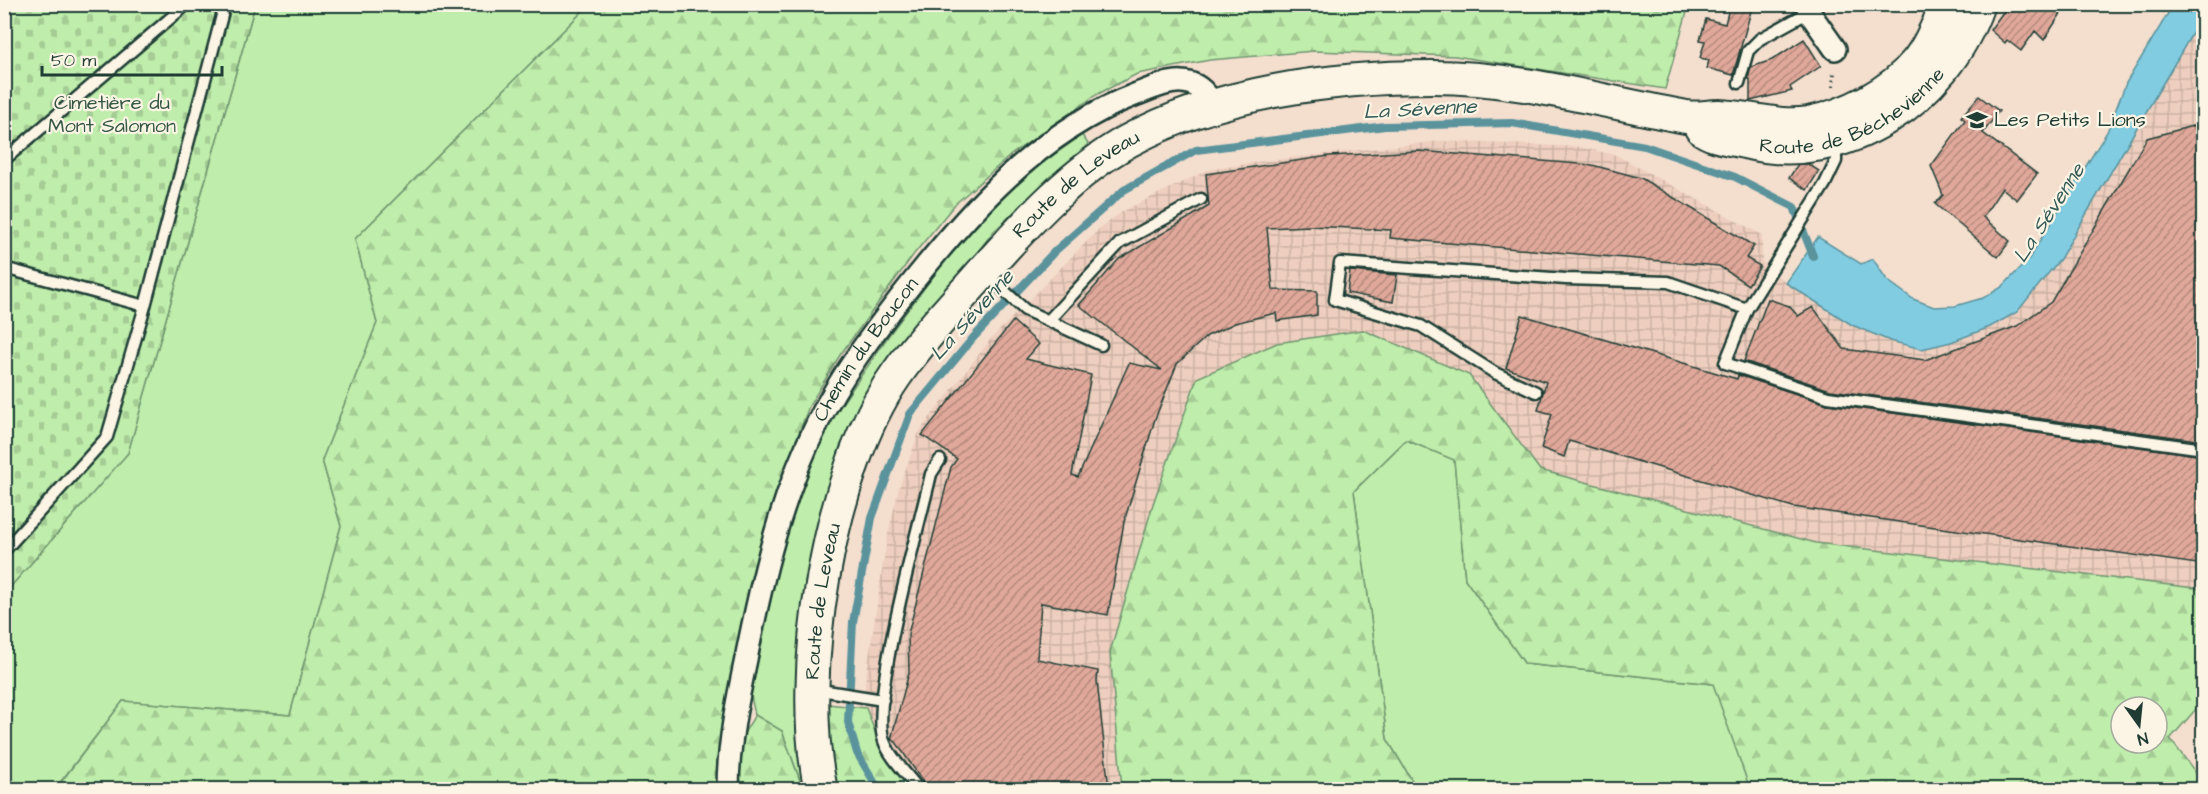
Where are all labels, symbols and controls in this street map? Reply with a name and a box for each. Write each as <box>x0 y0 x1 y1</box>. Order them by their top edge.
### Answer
scale bar <box>42 39 222 77</box>
text: 50 m <box>51 48 96 73</box>
street label: Route de Béchevienne <box>1758 61 1952 162</box>
park label: Cimetière du Mont Salomon <box>48 89 176 140</box>
water label: La Sévenne <box>1363 91 1479 126</box>
place label: Les Petits Lions <box>1994 106 2146 134</box>
school or university icon: Les Petits Lions <box>1965 108 1989 132</box>
street label: Route de Leveau <box>1006 123 1144 245</box>
water label: La Sévenne <box>2006 156 2093 268</box>
water label: La Sévenne <box>923 262 1022 367</box>
street label: Chemin du Boucon <box>807 271 925 426</box>
street label: Route de Leveau <box>799 520 848 680</box>
north arrow <box>2109 695 2169 755</box>
text: N <box>2135 727 2150 750</box>

